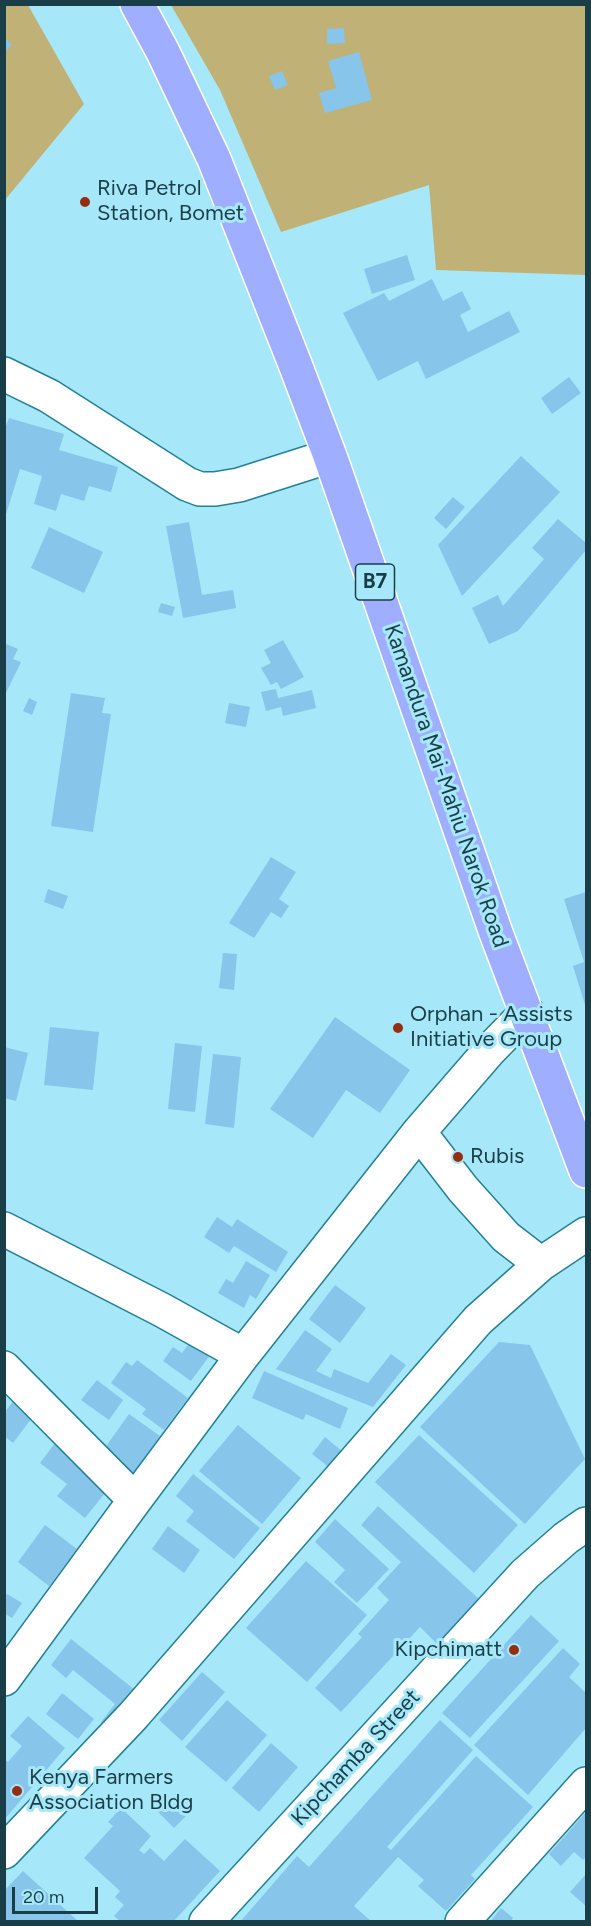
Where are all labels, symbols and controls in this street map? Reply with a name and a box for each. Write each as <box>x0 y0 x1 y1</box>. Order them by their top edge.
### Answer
place label: Riva Petrol Station, Bomet <box>97 176 244 228</box>
marker: Riva Petrol Station, Bomet <box>78 195 92 209</box>
road number: B7 <box>356 564 394 600</box>
street label: Kamandura Mai-Mahiu Narok Road <box>378 621 514 951</box>
place label: Orphan - Assists Initiative Group <box>410 1002 573 1054</box>
marker: Orphan - Assists Initiative Group <box>391 1021 405 1035</box>
place label: Rubis <box>470 1144 524 1170</box>
marker: Rubis <box>451 1150 465 1164</box>
place label: Kipchimatt <box>395 1637 502 1663</box>
marker: Kipchimatt <box>507 1643 521 1657</box>
street label: Kipchamba Street <box>286 1684 426 1832</box>
place label: Kenya Farmers Association Bldg <box>29 1765 193 1816</box>
marker: Kenya Farmers Association Bldg <box>10 1784 24 1798</box>
scale bar <box>15 1875 100 1913</box>
text: 20 m <box>23 1886 64 1908</box>

